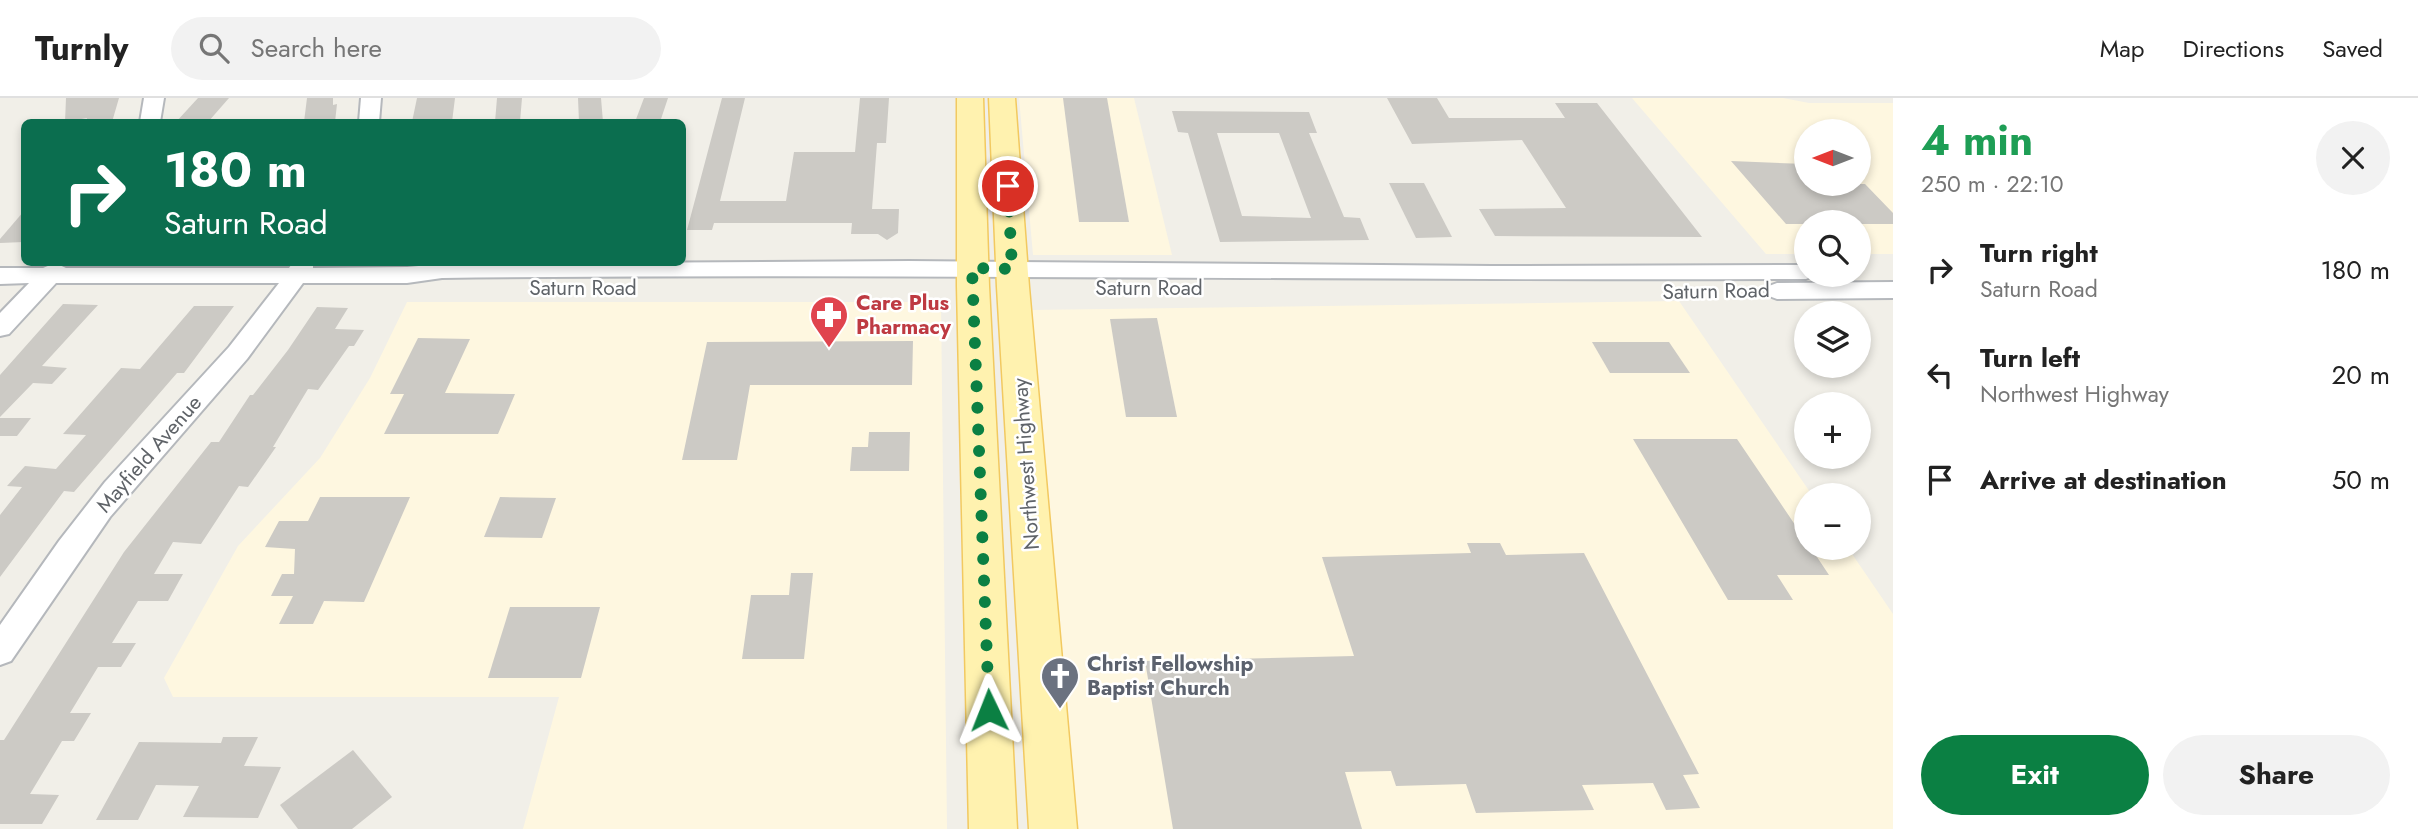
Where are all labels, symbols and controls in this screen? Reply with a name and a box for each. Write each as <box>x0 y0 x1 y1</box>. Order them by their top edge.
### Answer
search box <box>171 17 661 80</box>
text: Turnly <box>35 25 129 72</box>
icon: search <box>195 29 233 67</box>
text: Search here <box>251 29 382 67</box>
text: Map <box>2100 31 2145 66</box>
text: Directions <box>2183 31 2284 66</box>
text: Saved <box>2322 31 2383 66</box>
text: 4 min <box>1921 110 2033 171</box>
north arrow <box>1794 119 1871 196</box>
map controls <box>1794 119 1871 560</box>
button: close <box>2316 121 2390 195</box>
text: 180 m <box>164 135 307 205</box>
icon: right <box>49 147 140 238</box>
pin <box>978 156 1038 216</box>
icon: arrive <box>989 167 1027 205</box>
text: 250 m · 22:10 <box>1921 167 2064 201</box>
text: Saturn Road <box>164 200 328 246</box>
button: search <box>1794 210 1871 287</box>
text: Turn right <box>1980 234 2098 272</box>
icon: right <box>1921 251 1959 289</box>
text: 180 m <box>2320 251 2390 289</box>
text: Saturn Road <box>1980 272 2098 306</box>
street label: Saturn Road <box>529 273 637 303</box>
street label: Saturn Road <box>1095 273 1203 303</box>
street label: Saturn Road <box>1662 275 1770 307</box>
place label: Care Plus Pharmacy <box>856 288 952 342</box>
pharmacy icon: Care Plus Pharmacy <box>808 294 850 349</box>
button: layers <box>1794 301 1871 378</box>
text: Turn left <box>1980 339 2080 377</box>
icon: left <box>1921 356 1959 394</box>
text: 20 m <box>2332 356 2390 394</box>
street label: Northwest Highway <box>1005 376 1047 551</box>
text: Northwest Highway <box>1980 377 2169 411</box>
street label: Mayfield Avenue <box>89 389 209 519</box>
button: + <box>1794 392 1871 469</box>
icon: arrive <box>1921 461 1959 499</box>
text: Arrive at destination <box>1980 461 2227 499</box>
text: 50 m <box>2332 461 2390 499</box>
button: − <box>1794 483 1871 560</box>
place label: Christ Fellowship Baptist Church <box>1087 649 1253 703</box>
church icon: Christ Fellowship Baptist Church <box>1039 655 1081 710</box>
position arrow <box>952 673 1026 747</box>
button: Exit <box>1921 735 2149 815</box>
button: Share <box>2163 735 2390 815</box>

